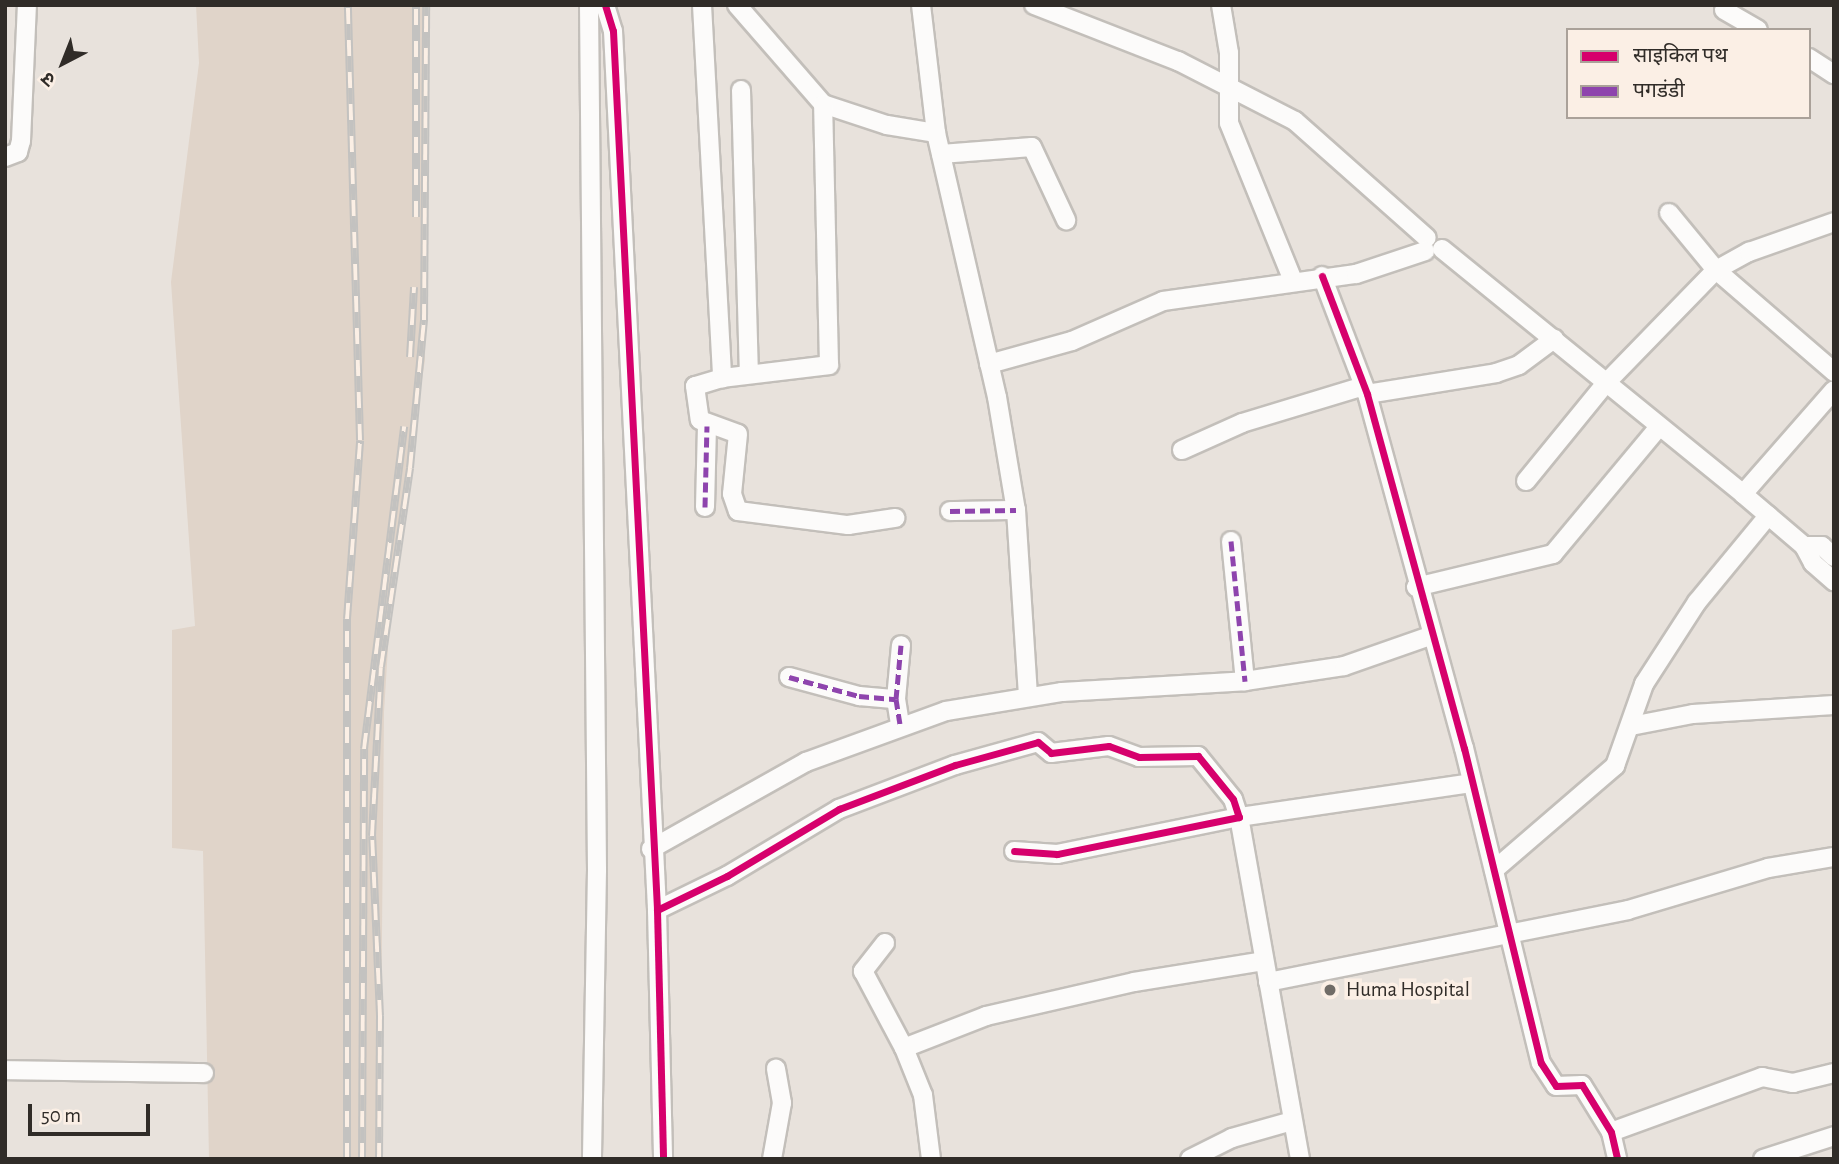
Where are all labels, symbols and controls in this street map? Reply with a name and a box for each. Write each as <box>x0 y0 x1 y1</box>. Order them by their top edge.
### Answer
north arrow <box>28 28 98 98</box>
legend <box>1566 28 1811 119</box>
text: साइकिल पथ <box>1633 45 1728 66</box>
text: उ <box>38 68 59 90</box>
text: पगडंडी <box>1633 80 1685 101</box>
place label: Huma Hospital <box>1346 977 1470 1003</box>
marker: Huma Hospital <box>1320 980 1340 1000</box>
scale bar <box>32 1090 154 1134</box>
text: 50 m <box>41 1105 81 1126</box>

